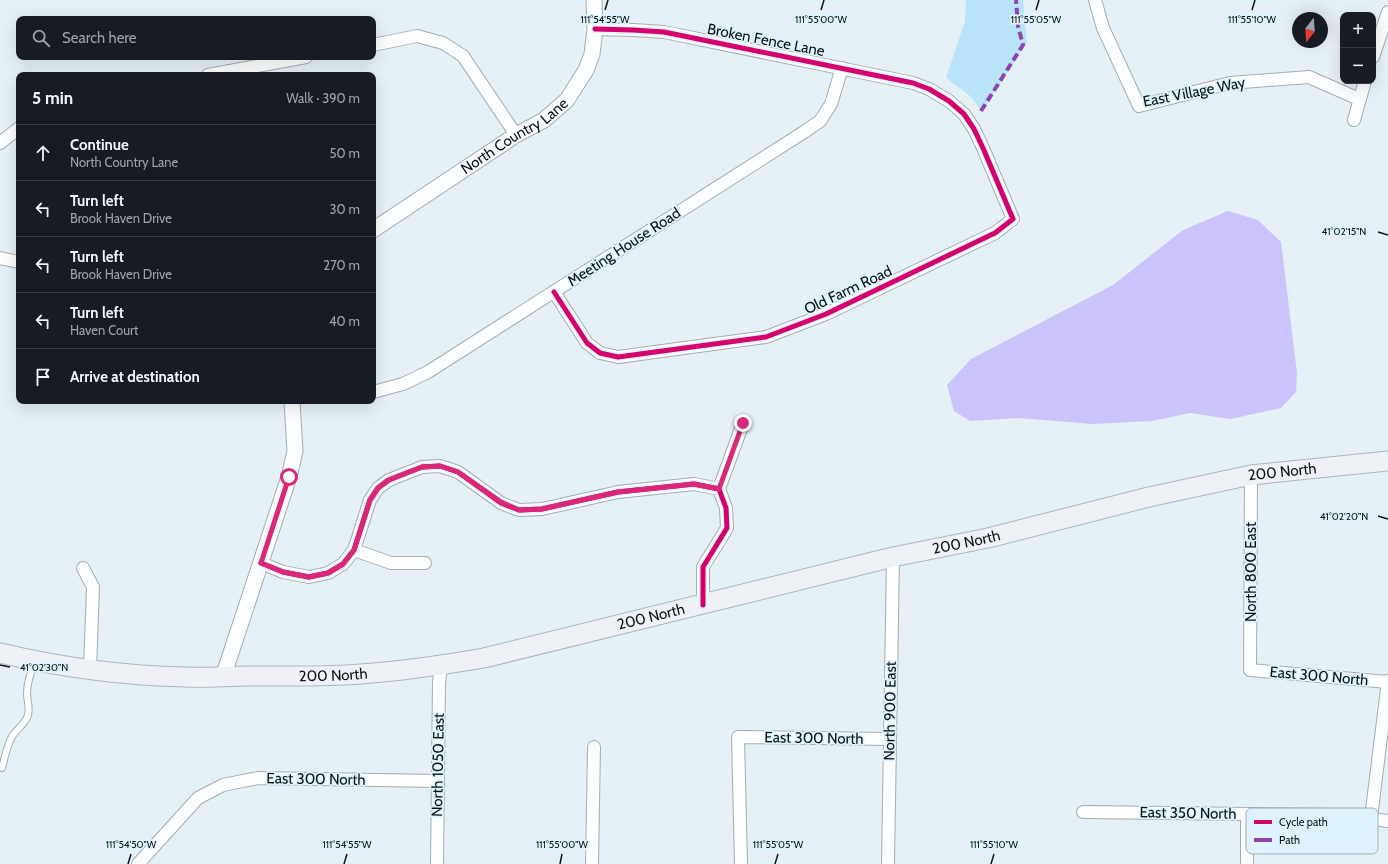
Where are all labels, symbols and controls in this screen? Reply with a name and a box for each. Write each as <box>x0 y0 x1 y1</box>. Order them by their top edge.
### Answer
north arrow <box>1292 12 1328 48</box>
map controls <box>1340 12 1376 84</box>
button: + <box>1340 12 1376 48</box>
text: 111°54'55"W <box>581 13 630 26</box>
text: 111°55'00"W <box>795 13 847 26</box>
text: 111°55'05"W <box>1011 13 1062 26</box>
text: 111°55'10"W <box>1228 13 1277 26</box>
search box <box>16 16 376 60</box>
street label: Broken Fence Lane <box>706 20 827 60</box>
icon: search <box>30 27 52 49</box>
text: Search here <box>62 29 137 47</box>
button: − <box>1340 48 1376 84</box>
street label: East Village Way <box>1141 73 1247 111</box>
text: 5 min <box>32 88 73 108</box>
text: Walk · 390 m <box>286 90 360 106</box>
street label: North Country Lane <box>458 94 572 178</box>
text: Continue <box>70 136 129 154</box>
icon: ahead <box>32 142 54 164</box>
text: 50 m <box>330 145 360 161</box>
text: North Country Lane <box>70 154 178 170</box>
text: Turn left <box>70 192 124 210</box>
icon: left <box>32 198 54 220</box>
text: 30 m <box>330 201 360 217</box>
street label: Meeting House Road <box>564 204 684 290</box>
text: Brook Haven Drive <box>70 210 172 226</box>
text: 41°02'15"N <box>1322 225 1366 238</box>
text: Turn left <box>70 248 124 266</box>
icon: left <box>32 254 54 276</box>
text: 270 m <box>323 257 360 273</box>
street label: Old Farm Road <box>801 262 895 318</box>
text: Brook Haven Drive <box>70 266 172 282</box>
text: Turn left <box>70 304 124 322</box>
icon: left <box>32 310 54 332</box>
text: 40 m <box>329 313 360 329</box>
text: Haven Court <box>70 322 138 338</box>
icon: arrive <box>32 366 54 388</box>
text: Arrive at destination <box>70 368 200 386</box>
route end <box>734 414 752 432</box>
street label: 200 North <box>1247 459 1317 484</box>
route start <box>280 468 298 486</box>
text: 41°02'20"N <box>1320 510 1368 523</box>
street label: North 800 East <box>1242 522 1260 622</box>
street label: 200 North <box>931 526 1002 558</box>
street label: 200 North <box>615 600 687 634</box>
text: 41°02'30"N <box>20 661 68 674</box>
street label: North 900 East <box>880 661 900 761</box>
street label: East 300 North <box>1269 663 1369 689</box>
street label: 200 North <box>299 665 368 685</box>
street label: North 1050 East <box>428 713 448 817</box>
street label: East 300 North <box>764 728 864 748</box>
street label: East 300 North <box>266 769 366 789</box>
street label: East 350 North <box>1139 803 1237 823</box>
legend <box>1246 808 1378 854</box>
text: Cycle path <box>1279 815 1328 829</box>
text: Path <box>1279 833 1300 847</box>
text: 111°54'50"W <box>106 838 157 851</box>
text: 111°54'55"W <box>323 838 372 851</box>
text: 111°55'00"W <box>536 838 588 851</box>
text: 111°55'05"W <box>753 838 804 851</box>
text: 111°55'10"W <box>970 838 1019 851</box>

